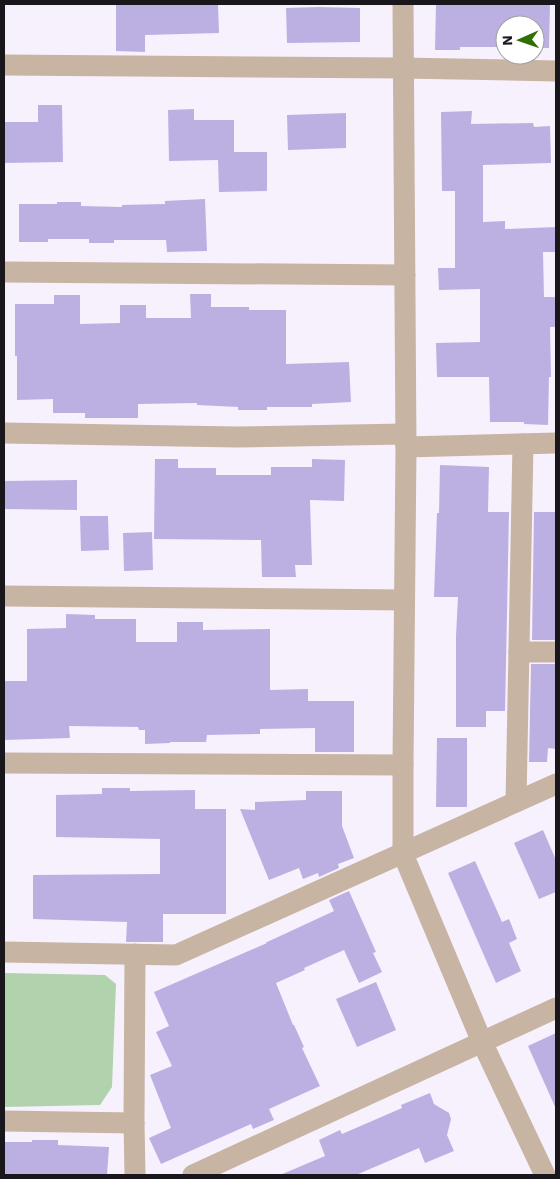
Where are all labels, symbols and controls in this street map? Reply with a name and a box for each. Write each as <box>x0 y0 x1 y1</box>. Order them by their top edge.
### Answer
north arrow <box>495 15 545 65</box>
text: N <box>499 35 515 46</box>

